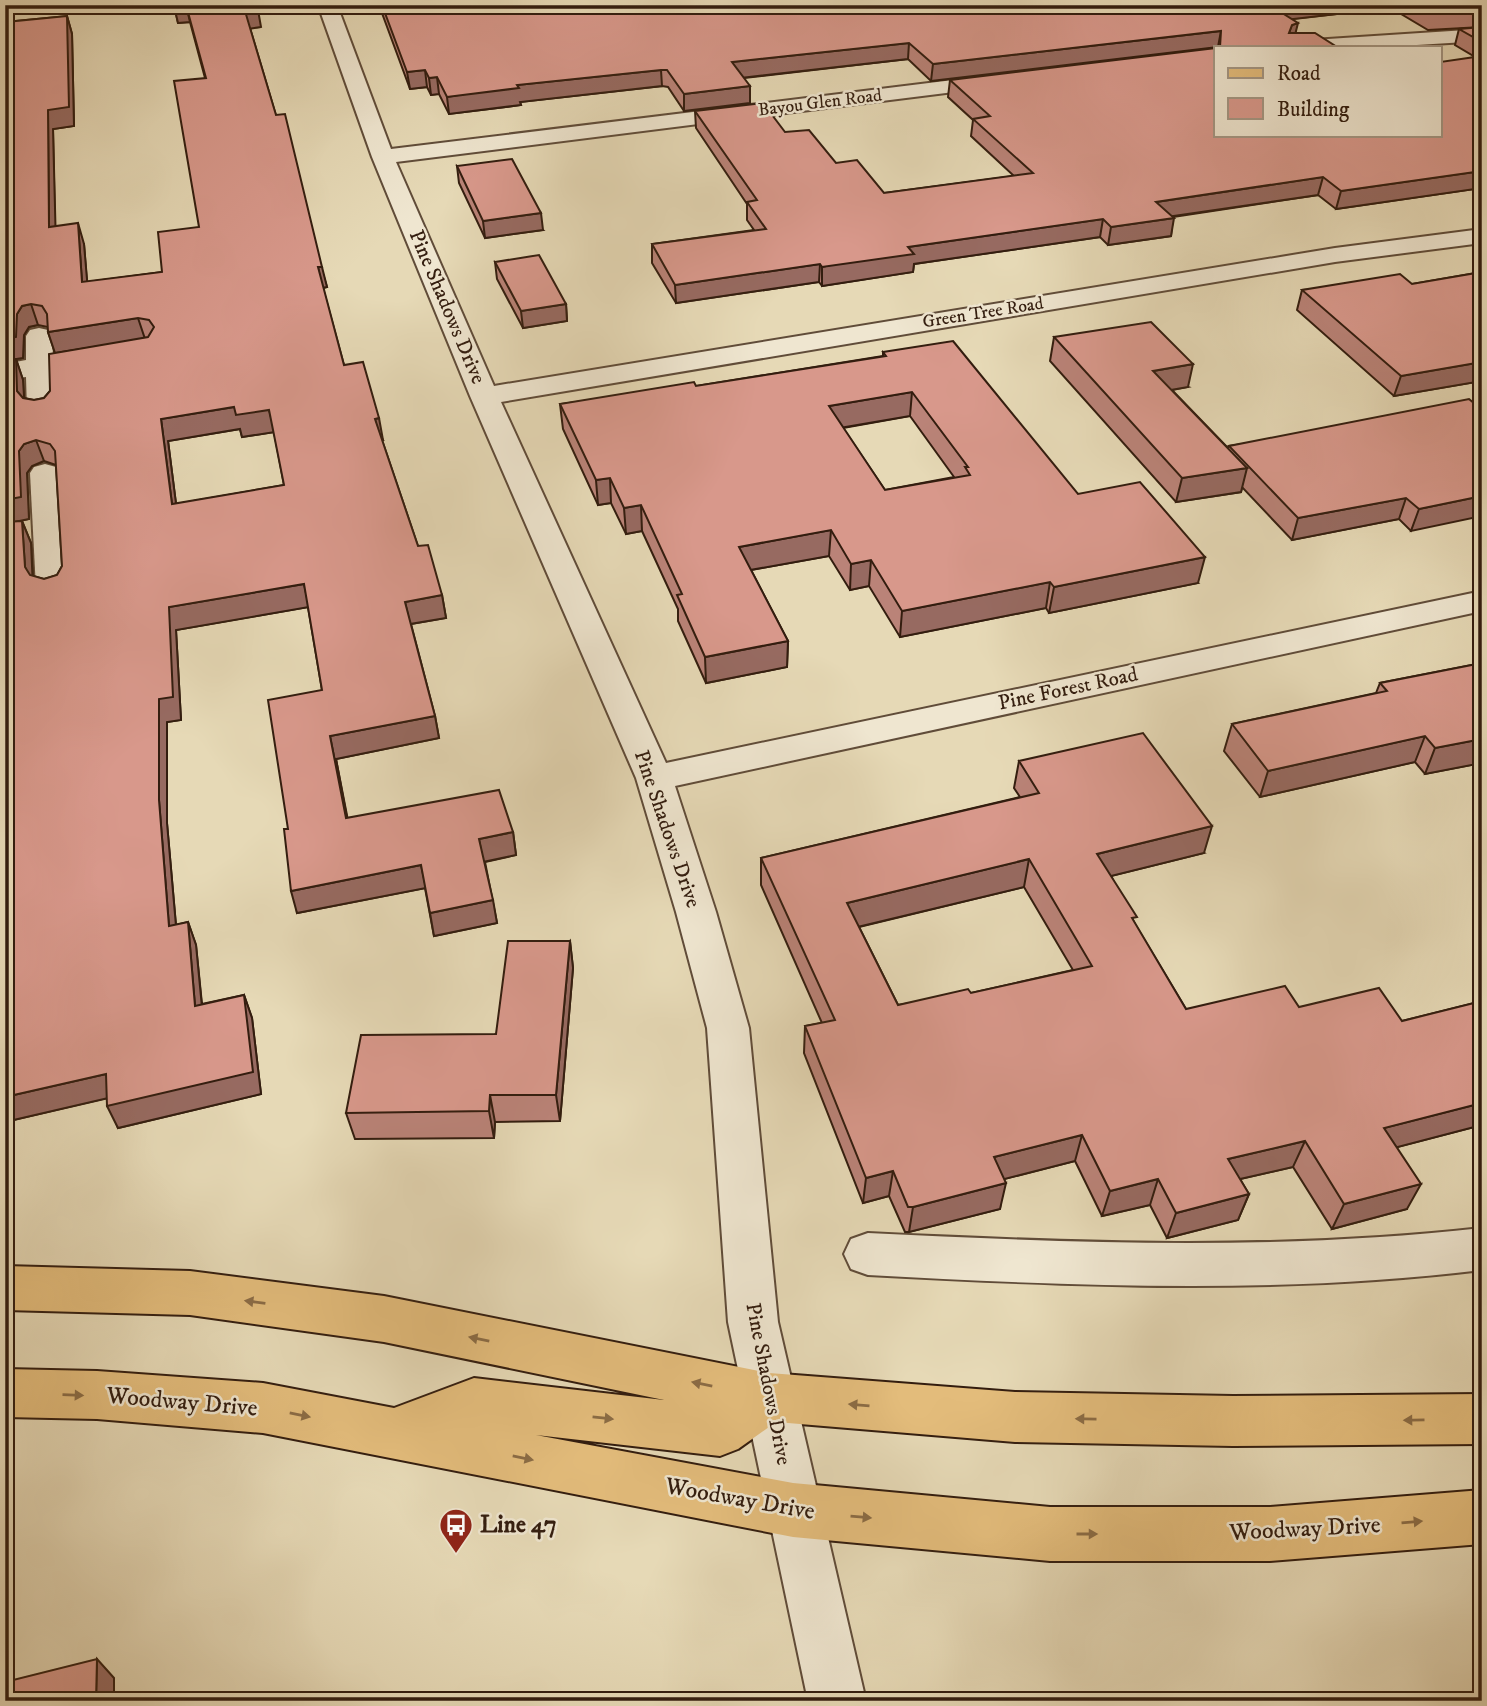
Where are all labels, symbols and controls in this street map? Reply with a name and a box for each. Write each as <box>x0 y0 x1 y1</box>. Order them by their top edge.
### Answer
legend <box>1214 46 1442 136</box>
text: Road <box>1277 61 1321 87</box>
street label: Bayou Glen Road <box>757 84 883 122</box>
text: Building <box>1277 97 1350 123</box>
street label: Pine Shadows Drive <box>403 226 491 388</box>
street label: Green Tree Road <box>921 293 1045 333</box>
street label: Pine Forest Road <box>996 661 1141 717</box>
street label: Pine Shadows Drive <box>628 747 706 912</box>
one-way arrow <box>243 1296 265 1307</box>
street label: Pine Shadows Drive <box>739 1301 797 1468</box>
one-way arrow <box>468 1333 490 1344</box>
one-way arrow <box>691 1378 713 1389</box>
street label: Woodway Drive <box>104 1380 259 1424</box>
one-way arrow <box>63 1389 85 1400</box>
one-way arrow <box>848 1399 870 1410</box>
one-way arrow <box>289 1410 311 1421</box>
one-way arrow <box>592 1412 614 1423</box>
one-way arrow <box>1075 1413 1097 1424</box>
one-way arrow <box>1402 1414 1424 1425</box>
one-way arrow <box>512 1453 534 1464</box>
street label: Woodway Drive <box>662 1471 817 1527</box>
bus stop icon: Line 47 <box>437 1506 475 1555</box>
place label: Line 47 <box>480 1510 557 1540</box>
street label: Woodway Drive <box>1228 1510 1381 1548</box>
one-way arrow <box>850 1512 872 1523</box>
one-way arrow <box>1402 1516 1424 1527</box>
one-way arrow <box>1077 1528 1099 1540</box>

